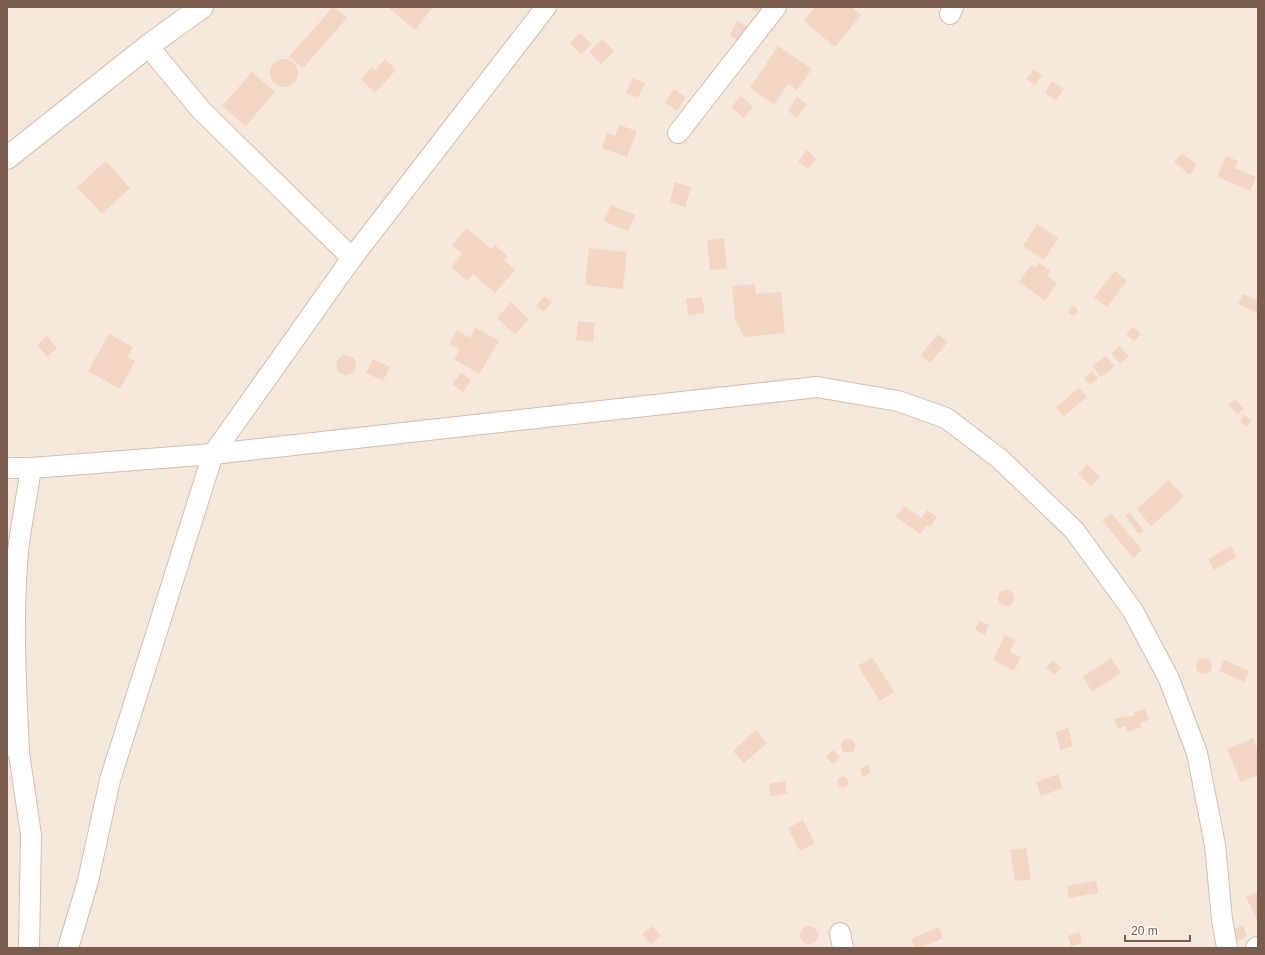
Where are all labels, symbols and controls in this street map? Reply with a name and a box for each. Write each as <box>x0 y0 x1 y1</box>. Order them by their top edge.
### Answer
scale bar <box>1125 917 1190 943</box>
text: 20 m <box>1131 924 1158 938</box>

